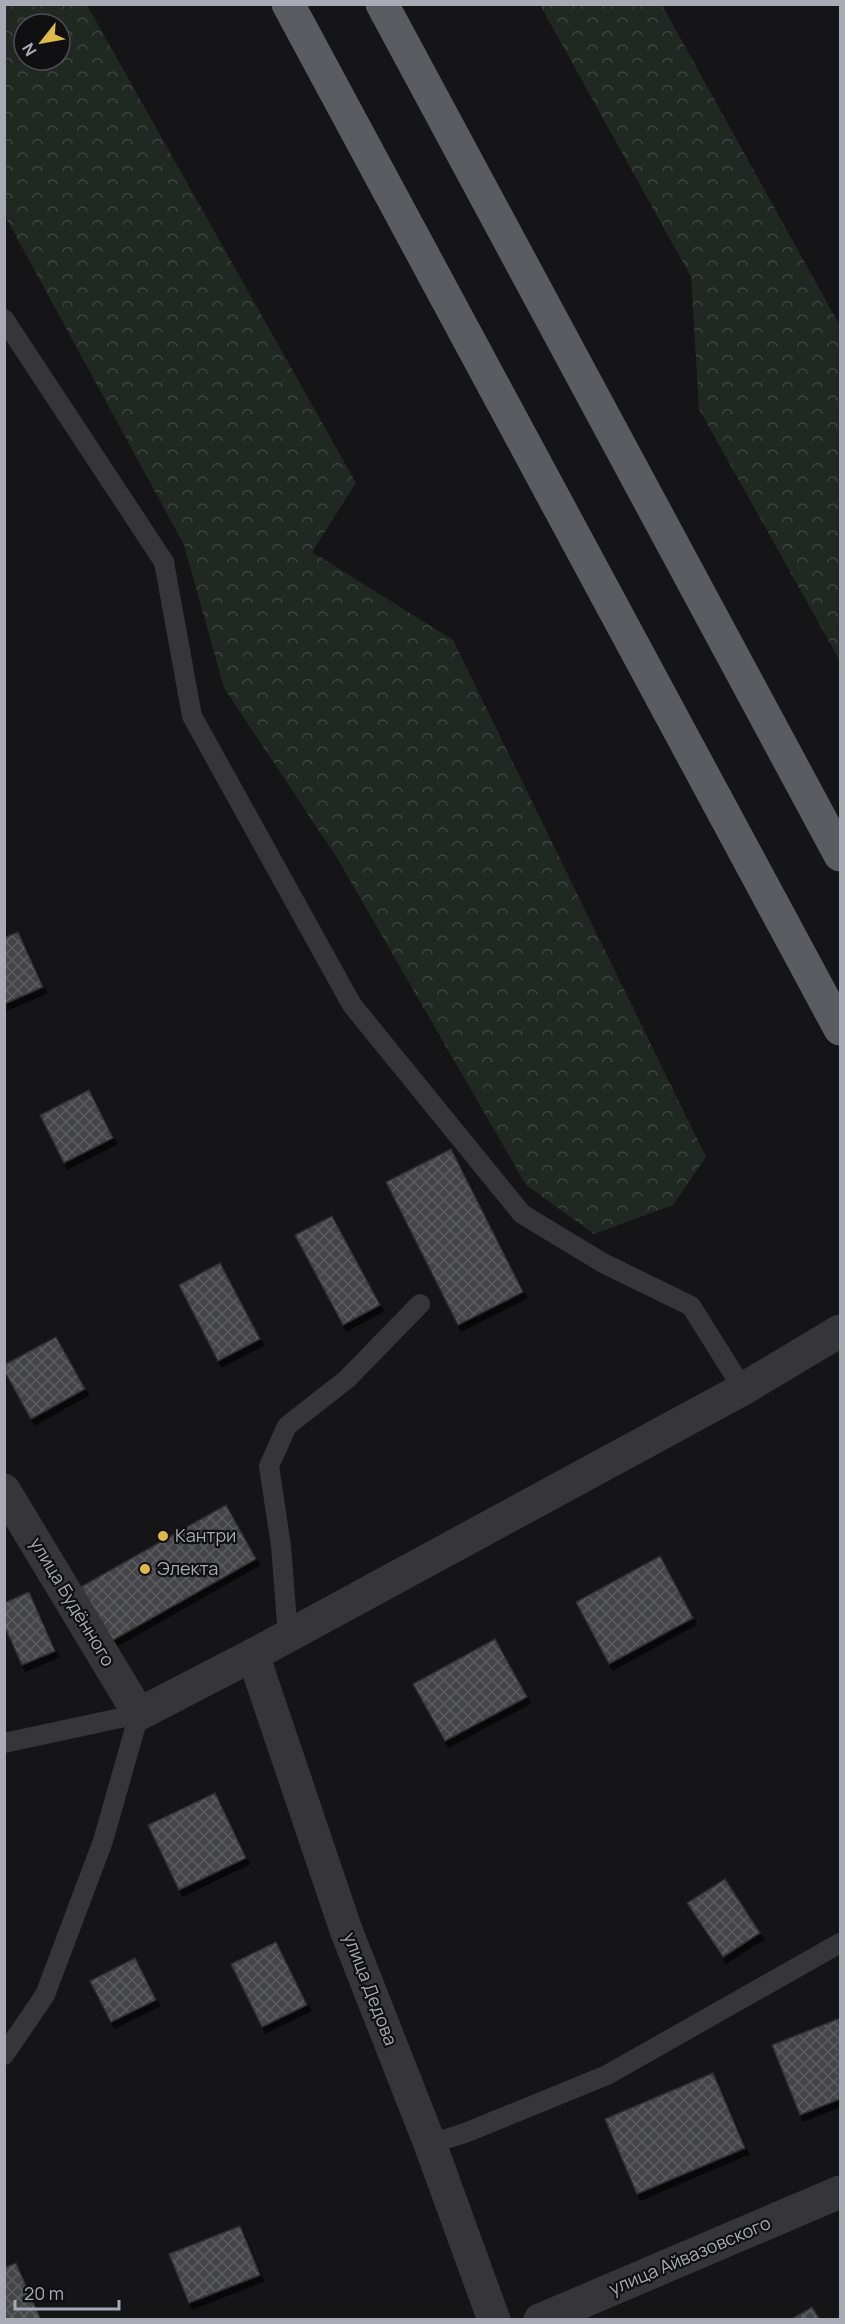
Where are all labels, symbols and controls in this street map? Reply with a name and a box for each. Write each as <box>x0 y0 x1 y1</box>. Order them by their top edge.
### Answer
north arrow <box>12 12 72 72</box>
text: N <box>17 39 42 60</box>
place label: Кантри <box>175 1523 236 1547</box>
marker: Кантри <box>156 1529 170 1543</box>
street label: улица Будённого <box>25 1533 121 1670</box>
place label: Электа <box>157 1556 218 1580</box>
marker: Электа <box>138 1562 152 1576</box>
street label: улица Дедова <box>338 1929 404 2049</box>
street label: улица Айвазовского <box>605 2210 774 2300</box>
scale bar <box>15 2273 118 2311</box>
text: 20 m <box>24 2281 64 2305</box>

